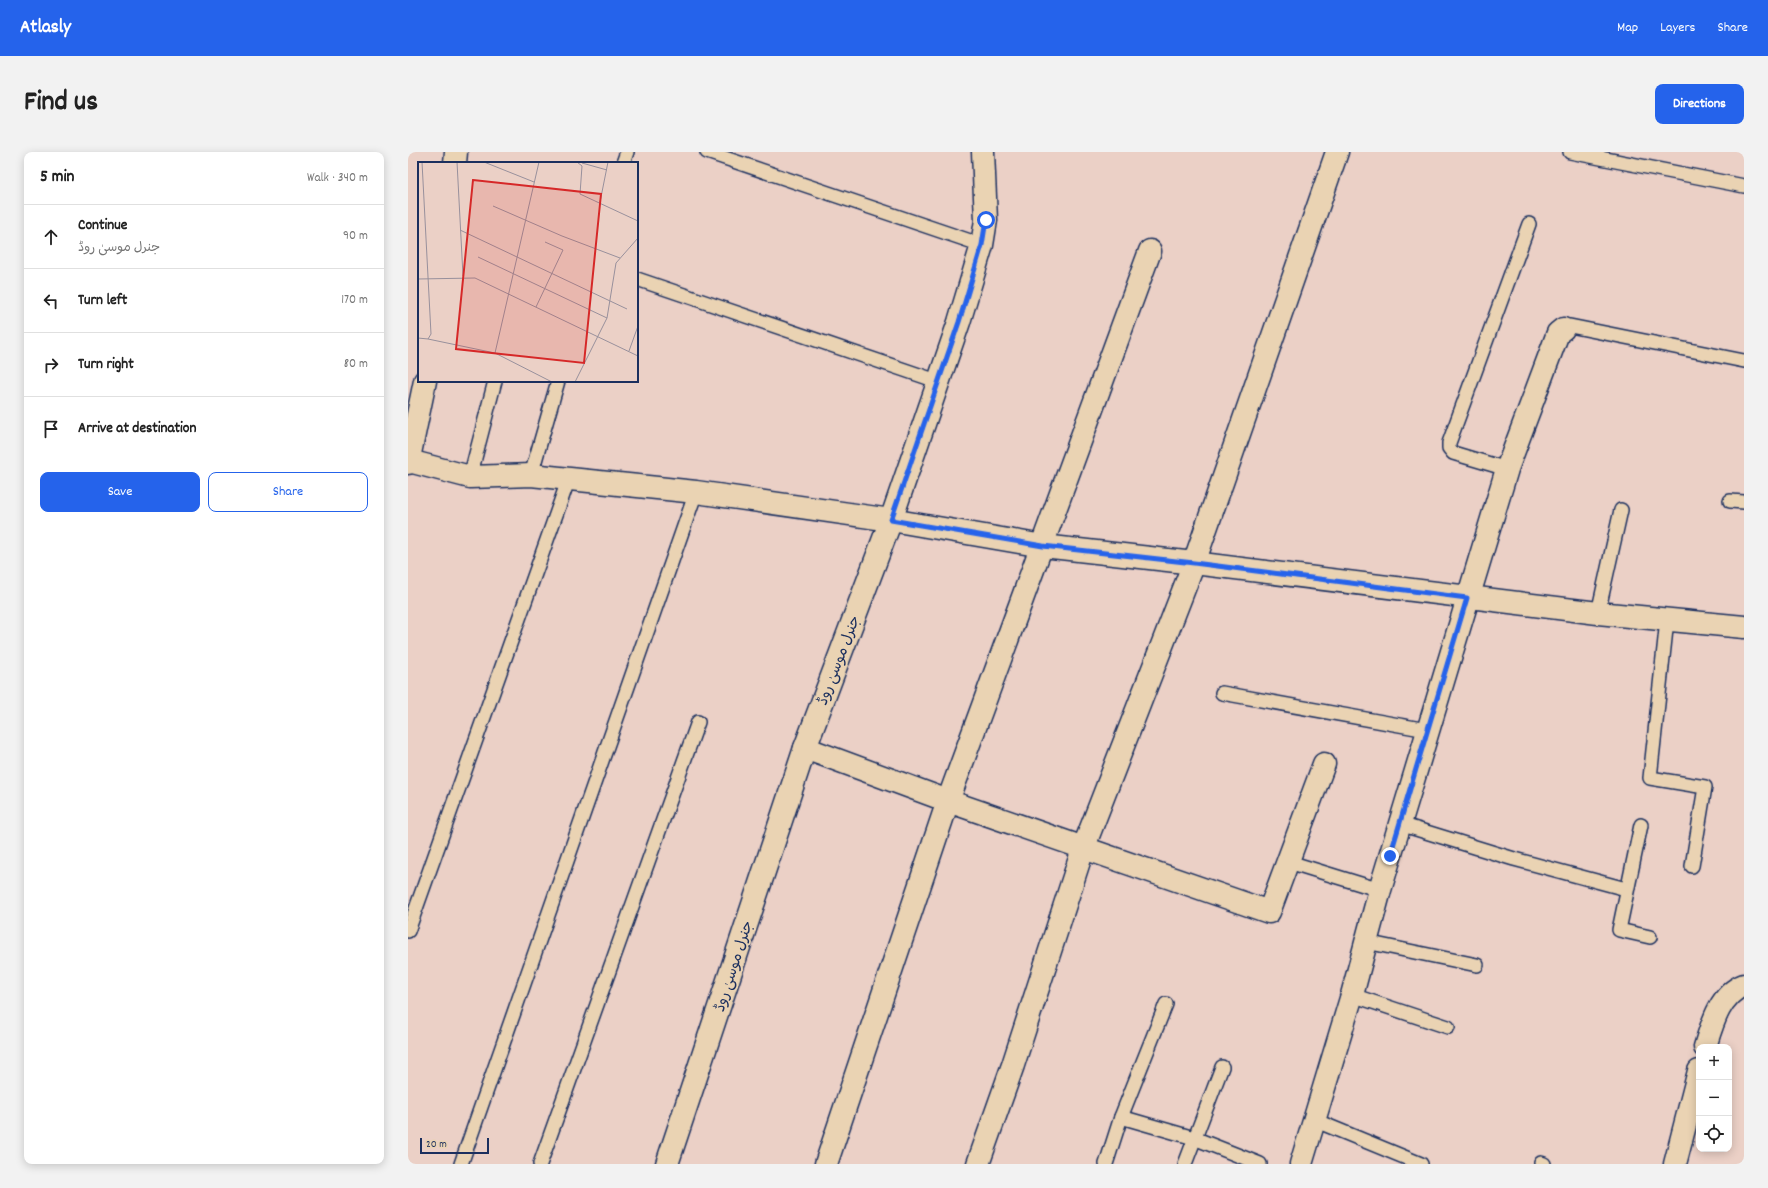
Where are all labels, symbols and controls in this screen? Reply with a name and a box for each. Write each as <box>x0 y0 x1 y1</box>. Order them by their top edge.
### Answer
text: Atlasly <box>20 15 71 42</box>
text: Map <box>1617 18 1638 38</box>
text: Layers <box>1660 18 1695 38</box>
text: Share <box>1717 18 1748 38</box>
text: Find us <box>24 84 98 124</box>
button: Directions <box>1655 84 1744 124</box>
inset map <box>418 162 638 382</box>
text: 5 min <box>40 166 74 190</box>
text: Walk · 340 m <box>307 169 368 188</box>
route start <box>977 211 995 229</box>
text: Continue <box>78 215 127 237</box>
icon: ahead <box>40 226 62 248</box>
text: 90 m <box>343 227 368 246</box>
text: جنرل موسیٰ روڈ <box>78 239 160 258</box>
icon: left <box>40 290 62 312</box>
text: Turn left <box>78 290 127 312</box>
text: 170 m <box>341 291 368 310</box>
icon: right <box>40 354 62 376</box>
text: Turn right <box>78 354 134 376</box>
text: 80 m <box>344 355 368 374</box>
icon: arrive <box>40 418 62 440</box>
text: Arrive at destination <box>78 418 196 440</box>
button: Save <box>40 472 200 512</box>
button: Share <box>208 472 368 512</box>
street label: جنرل موسیٰ روڈ <box>813 613 867 709</box>
route end <box>1381 847 1399 865</box>
street label: جنرل موسیٰ روڈ <box>710 918 760 1015</box>
map controls <box>1696 1044 1732 1152</box>
button: + <box>1696 1044 1732 1080</box>
button: − <box>1696 1080 1732 1116</box>
button: locate <box>1696 1116 1732 1152</box>
scale bar <box>420 1136 489 1155</box>
text: 20 m <box>426 1137 447 1153</box>

